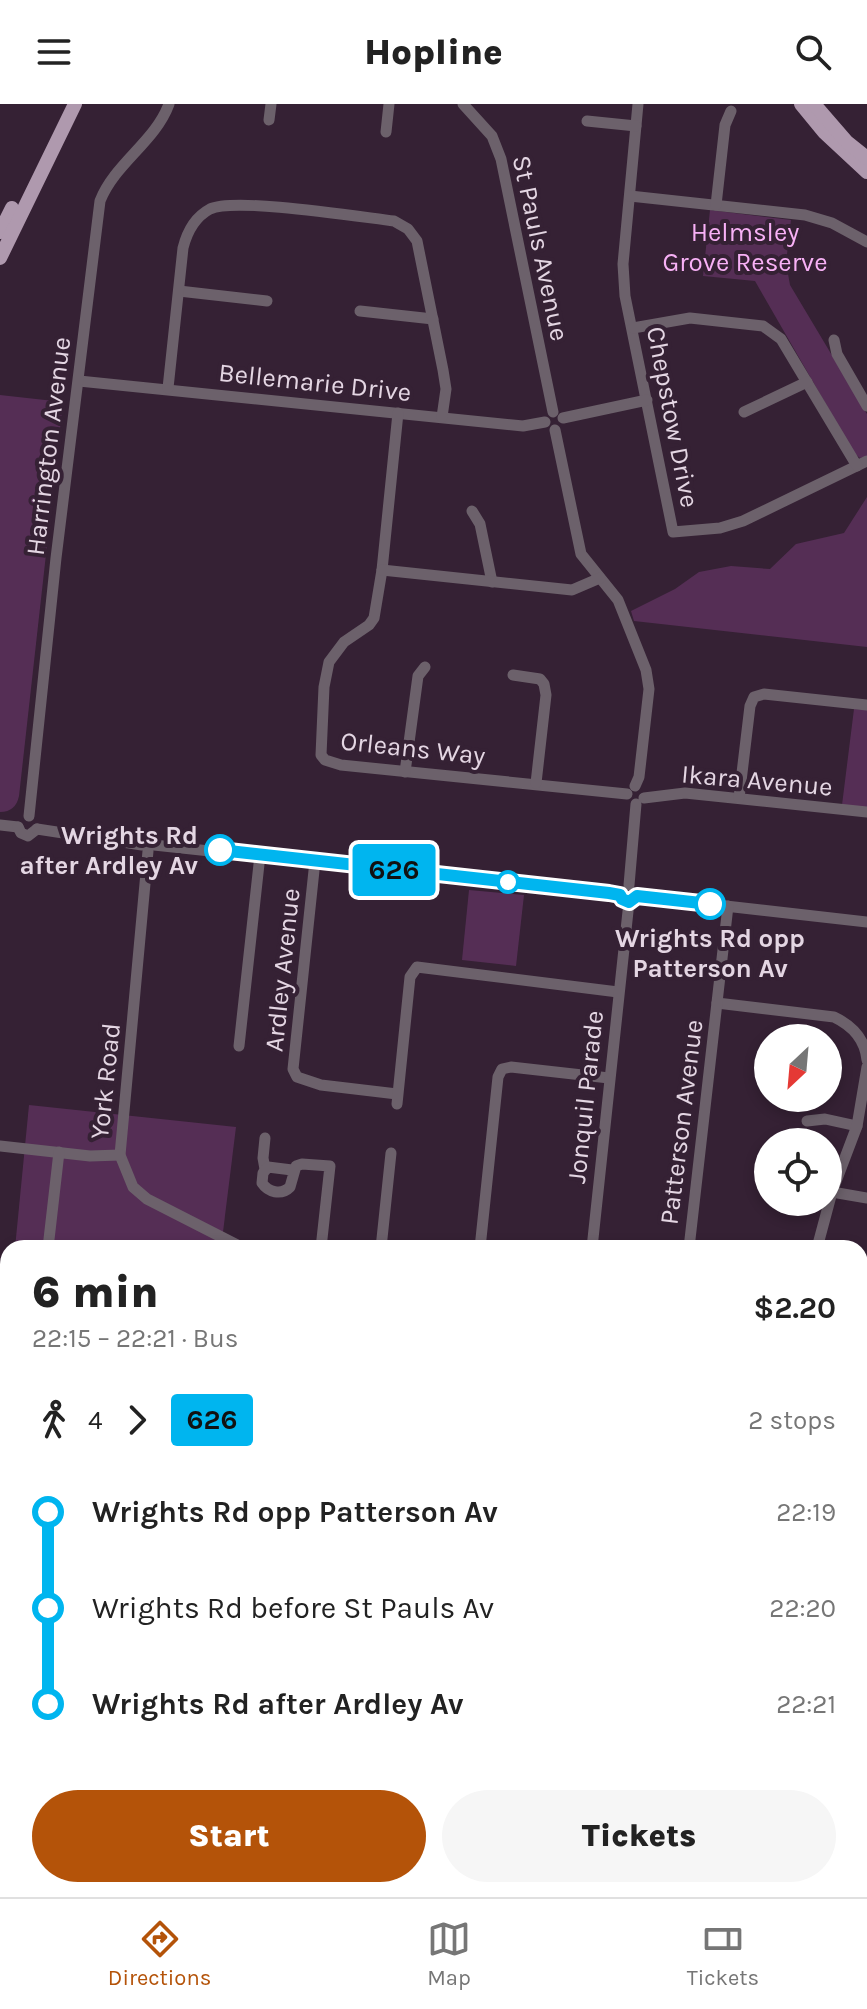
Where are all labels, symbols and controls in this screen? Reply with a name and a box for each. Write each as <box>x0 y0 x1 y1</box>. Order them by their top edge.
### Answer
icon: menu <box>32 30 76 74</box>
icon: search <box>791 30 835 74</box>
text: Hopline <box>364 31 503 73</box>
street label: St Pauls Avenue <box>506 153 575 344</box>
park label: Helmsley Grove Reserve <box>662 217 828 278</box>
street label: Chepstow Drive <box>640 324 705 510</box>
street label: Harrington Avenue <box>20 335 77 557</box>
street label: Bellemarie Drive <box>217 357 413 408</box>
street label: Orleans Way <box>339 725 487 772</box>
street label: Ikara Avenue <box>680 758 834 803</box>
place label: Wrights Rd after Ardley Av <box>19 820 198 881</box>
marker: Wrights Rd after Ardley Av <box>205 835 235 865</box>
line badge: 626 <box>348 844 440 896</box>
text: 626 <box>369 853 419 886</box>
unlabelled marker <box>497 871 519 893</box>
street label: Ardley Avenue <box>258 887 306 1053</box>
marker: Wrights Rd opp Patterson Av <box>695 889 725 919</box>
place label: Wrights Rd opp Patterson Av <box>615 923 805 984</box>
street label: Jonquil Parade <box>561 1009 610 1185</box>
street label: Patterson Avenue <box>654 1018 709 1226</box>
street label: York Road <box>84 1021 127 1141</box>
north arrow <box>754 1024 842 1112</box>
map controls <box>754 1024 842 1216</box>
button: locate <box>754 1128 842 1216</box>
text: 6 min <box>32 1267 159 1318</box>
text: $2.20 <box>754 1290 836 1326</box>
text: 22:15 – 22:21 · Bus <box>32 1323 238 1354</box>
icon: walk <box>32 1398 76 1442</box>
icon: forward <box>115 1398 159 1442</box>
text: 626 <box>187 1403 237 1436</box>
text: 4 <box>88 1405 103 1436</box>
text: 2 stops <box>748 1405 836 1436</box>
text: Wrights Rd opp Patterson Av <box>92 1494 498 1530</box>
text: 22:19 <box>776 1497 836 1528</box>
text: Wrights Rd before St Pauls Av <box>92 1590 494 1626</box>
text: 22:20 <box>769 1593 836 1624</box>
text: Wrights Rd after Ardley Av <box>92 1686 464 1722</box>
text: 22:21 <box>776 1689 836 1720</box>
button: Start <box>32 1790 426 1882</box>
button: Tickets <box>442 1790 836 1882</box>
tab: Directions <box>108 1917 211 1991</box>
tab: Map <box>427 1917 471 1991</box>
tab: Tickets <box>687 1917 759 1991</box>

